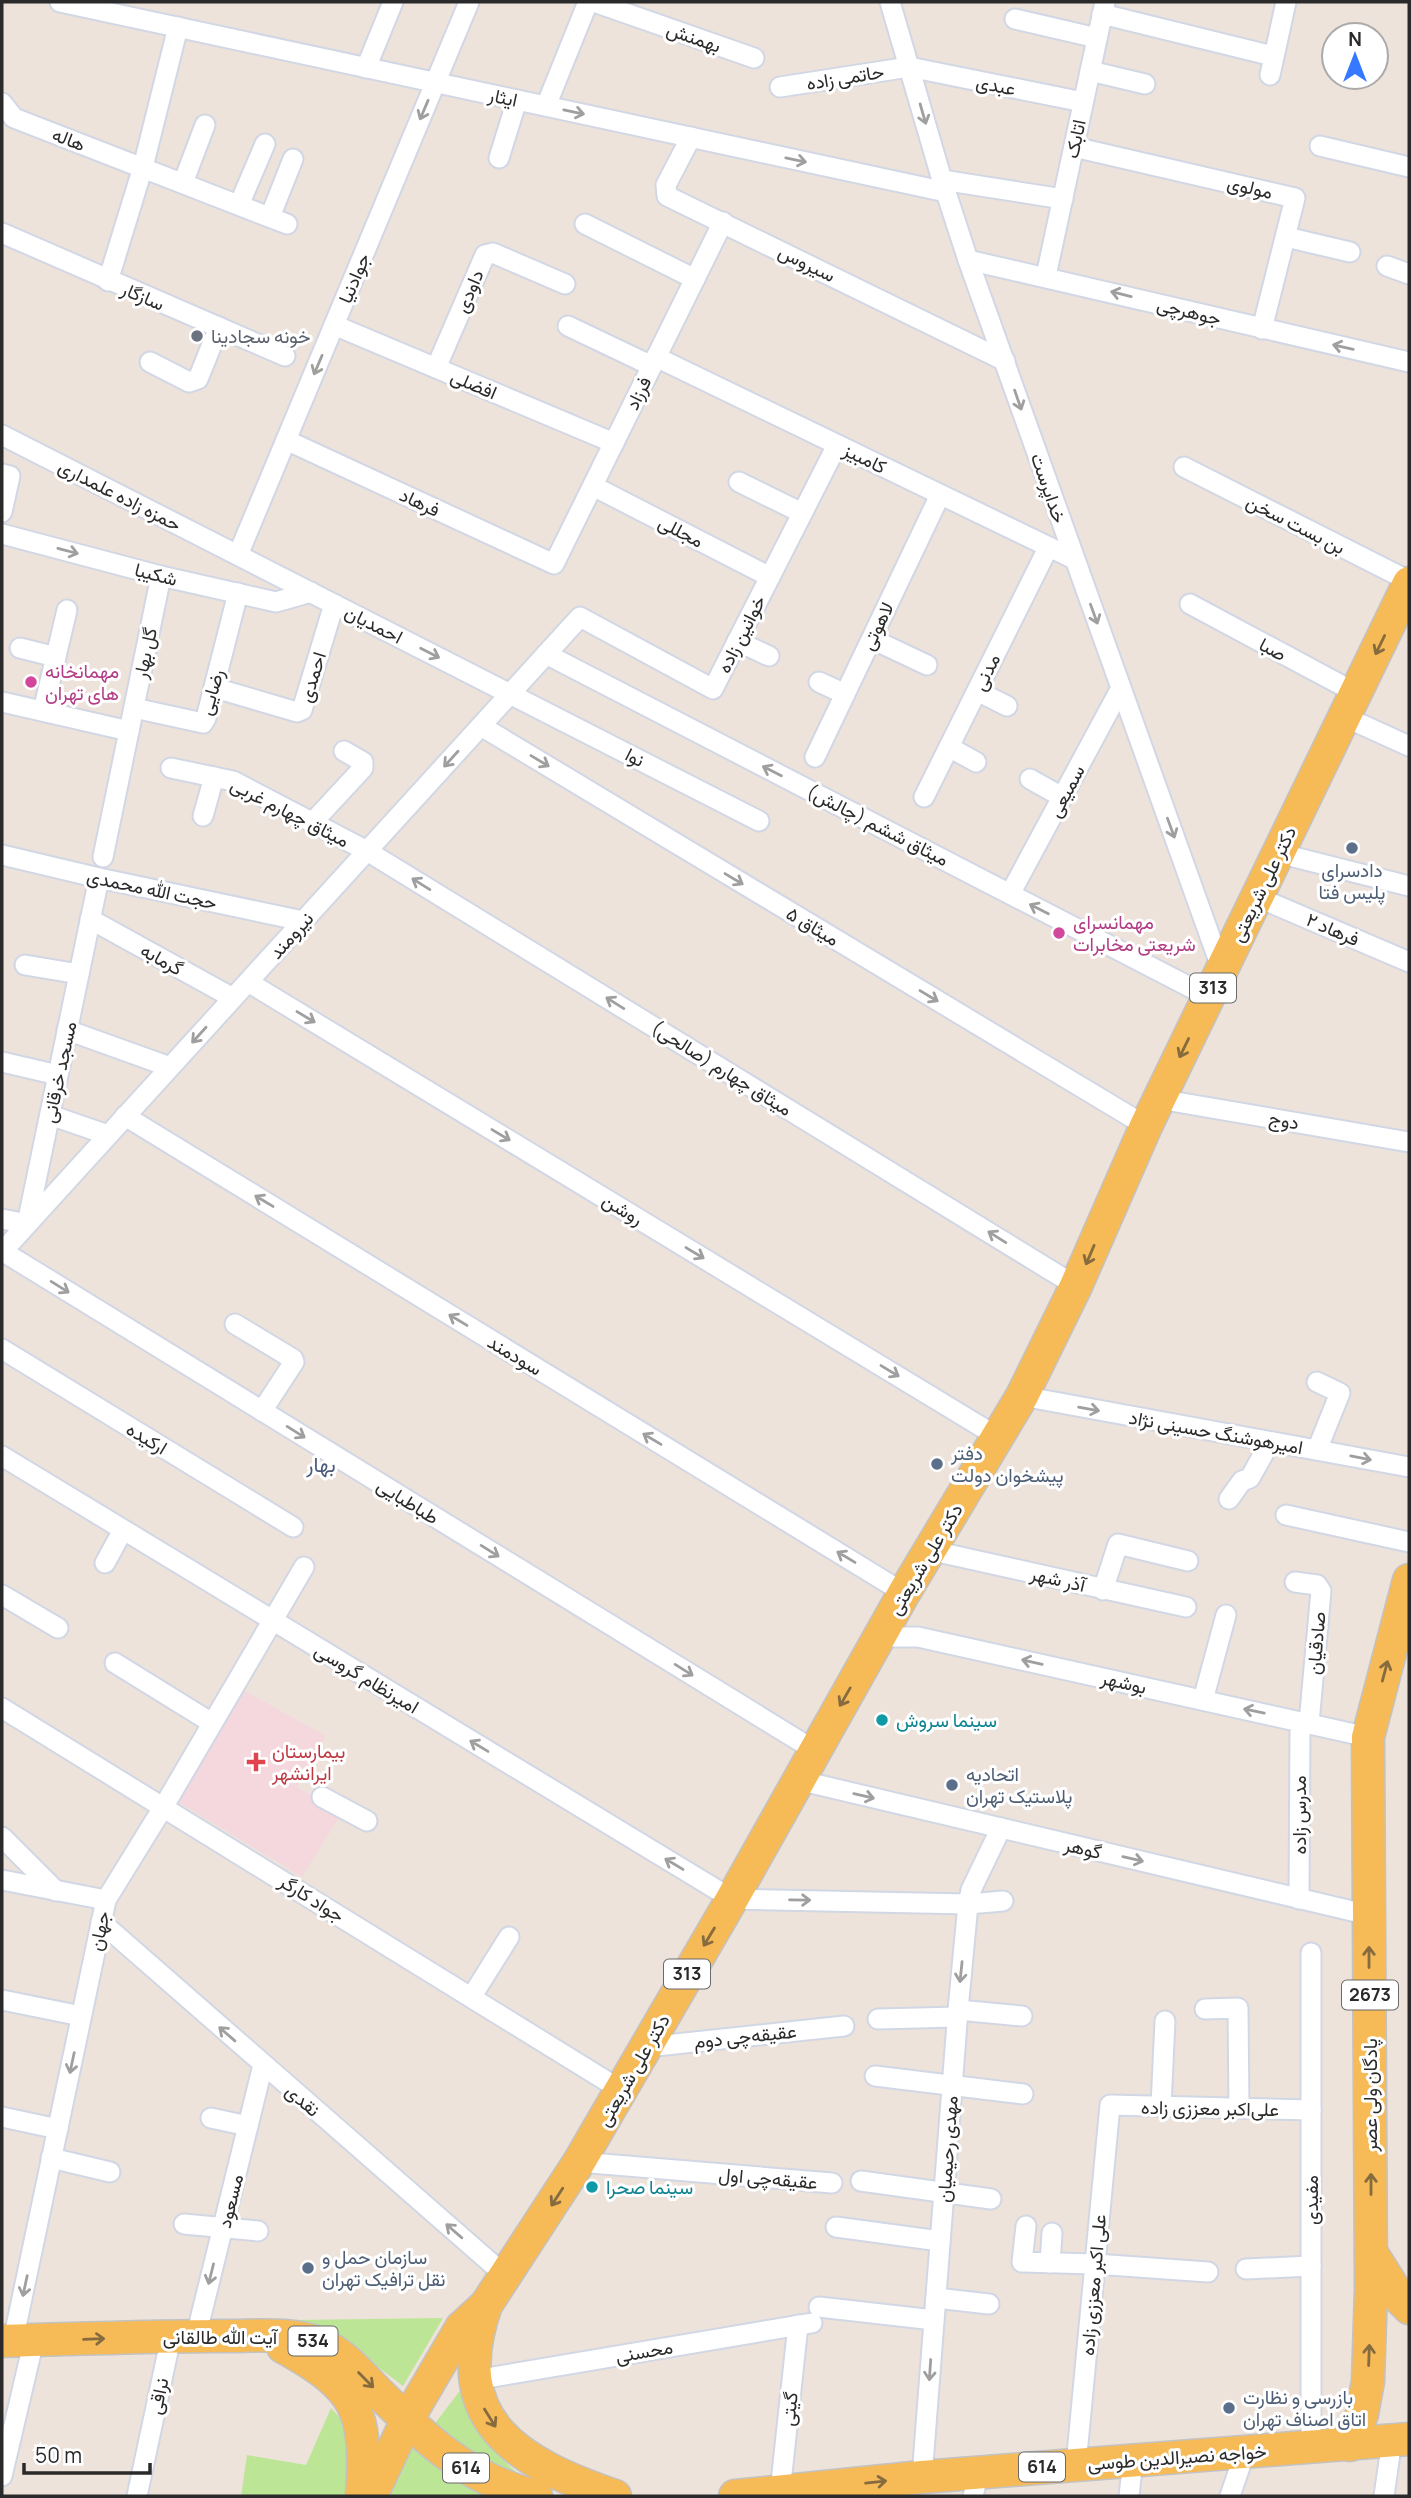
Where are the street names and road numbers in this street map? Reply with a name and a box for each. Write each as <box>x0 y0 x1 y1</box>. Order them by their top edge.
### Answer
street label: بهمنش <box>663 16 725 58</box>
street label: حاتمی زاده <box>804 58 886 96</box>
street label: عبدی <box>974 68 1018 102</box>
street label: ایثار <box>485 81 520 113</box>
street label: اتابک <box>1058 117 1092 161</box>
street label: هاله <box>49 121 89 157</box>
street label: مولوی <box>1225 169 1275 205</box>
street label: سیروس <box>774 238 840 288</box>
street label: جوادنیا <box>332 249 376 307</box>
street label: داودی <box>448 265 490 317</box>
street label: سازگار <box>116 275 169 317</box>
street label: جوهرچی <box>1154 290 1224 332</box>
street label: افضلی <box>447 363 501 405</box>
street label: فرزاد <box>619 372 657 414</box>
street label: کامبیز <box>838 436 891 480</box>
street label: خداپرست <box>1024 450 1073 527</box>
street label: حمزه زاده علمداری <box>54 453 186 537</box>
street label: فرهاد <box>396 481 444 523</box>
street label: بن بست سخن <box>1242 488 1350 560</box>
street label: مجللی <box>654 509 708 553</box>
street label: شکیبا <box>132 556 180 592</box>
street label: خوانین زاده <box>710 591 772 677</box>
street label: احمدیان <box>341 598 407 650</box>
street label: لاهوتی <box>854 598 900 654</box>
street label: گل بهار <box>127 625 163 682</box>
street label: صبا <box>1255 631 1291 667</box>
street label: احمدی <box>292 649 332 705</box>
street label: مدنی <box>966 649 1006 695</box>
street label: رضایی <box>192 666 230 718</box>
street label: نوا <box>621 741 649 773</box>
street label: سمیعی <box>1041 760 1091 822</box>
street label: میثاق چهارم غربی <box>226 771 354 854</box>
street label: میثاق ششم (چالش) <box>802 778 953 873</box>
street label: دکتر علی شریعتی <box>1224 822 1302 946</box>
street label: حجت الله محمدی <box>85 863 219 915</box>
street label: میثاق ۵ <box>782 900 844 952</box>
street label: نیرومند <box>263 906 319 964</box>
street label: فرهاد ۲ <box>1302 906 1364 952</box>
street label: گرمابه <box>136 937 188 981</box>
road number: 313 <box>1190 973 1236 1002</box>
street label: میثاق چهارم (صالحی) <box>646 1014 797 1123</box>
street label: مسجد خرقانی <box>36 1019 82 1125</box>
street label: دوج <box>1267 1105 1301 1135</box>
street label: روشن <box>598 1187 648 1231</box>
street label: سودمند <box>483 1329 547 1381</box>
street label: امیرهوشنگ حسینی نژاد <box>1127 1404 1305 1460</box>
street label: ارکیده <box>122 1416 172 1460</box>
street label: طباطبایی <box>372 1472 444 1530</box>
street label: دکتر علی شریعتی <box>882 1498 968 1620</box>
street label: آذر شهر <box>1027 1560 1090 1598</box>
street label: صادقیان <box>1300 1610 1332 1676</box>
street label: امیرنظام گروسی <box>310 1637 424 1719</box>
street label: بوشهر <box>1098 1664 1149 1700</box>
street label: مدرس زاده <box>1286 1775 1312 1855</box>
street label: گوهر <box>1061 1831 1104 1865</box>
street label: جواد کارگر <box>274 1867 350 1928</box>
street label: جهان <box>82 1909 116 1953</box>
road number: 313 <box>664 1960 710 1988</box>
road number: 2673 <box>1342 1980 1398 2010</box>
street label: دکتر علی شریعتی <box>590 2009 676 2131</box>
street label: عقیقه‌چی دوم <box>692 2018 798 2055</box>
street label: پادگان ولی عصر <box>1357 2038 1384 2153</box>
street label: نقدی <box>280 2078 326 2122</box>
street label: علی‌اکبر معززی زاده <box>1141 2094 1279 2122</box>
street label: مهدی رحیمیان <box>930 2095 964 2203</box>
street label: عقیقه‌چی اول <box>717 2161 819 2196</box>
street label: مسعود <box>211 2171 249 2231</box>
street label: مفیدی <box>1298 2175 1324 2225</box>
street label: علی اکبر معززی زاده <box>1074 2213 1112 2357</box>
street label: آیت الله طالقانی <box>163 2324 279 2350</box>
road number: 534 <box>288 2326 338 2356</box>
street label: محسنی <box>613 2333 675 2369</box>
street label: نراقی <box>141 2375 175 2417</box>
street label: گیتی <box>774 2391 804 2427</box>
street label: خواجه نصیرالدین طوسی <box>1087 2438 1267 2476</box>
road number: 614 <box>1019 2452 1065 2482</box>
road number: 614 <box>443 2454 489 2482</box>

